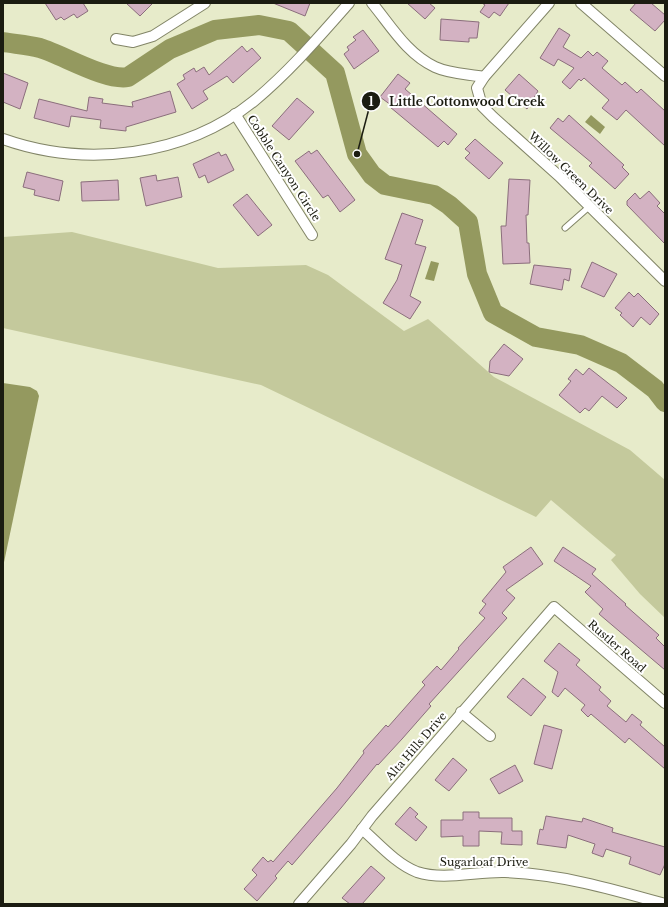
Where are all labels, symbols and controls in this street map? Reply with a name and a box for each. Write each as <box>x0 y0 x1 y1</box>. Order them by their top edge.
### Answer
callout: Little Cottonwood Creek <box>361 89 553 113</box>
text: 1 <box>368 94 374 109</box>
text: Little Cottonwood Creek <box>389 94 546 109</box>
street label: Cobble Canyon Circle <box>244 112 324 224</box>
street label: Willow Green Drive <box>525 128 616 217</box>
street label: Rustler Road <box>585 617 649 675</box>
street label: Alta Hills Drive <box>382 709 450 784</box>
street label: Sugarloaf Drive <box>440 855 528 869</box>

